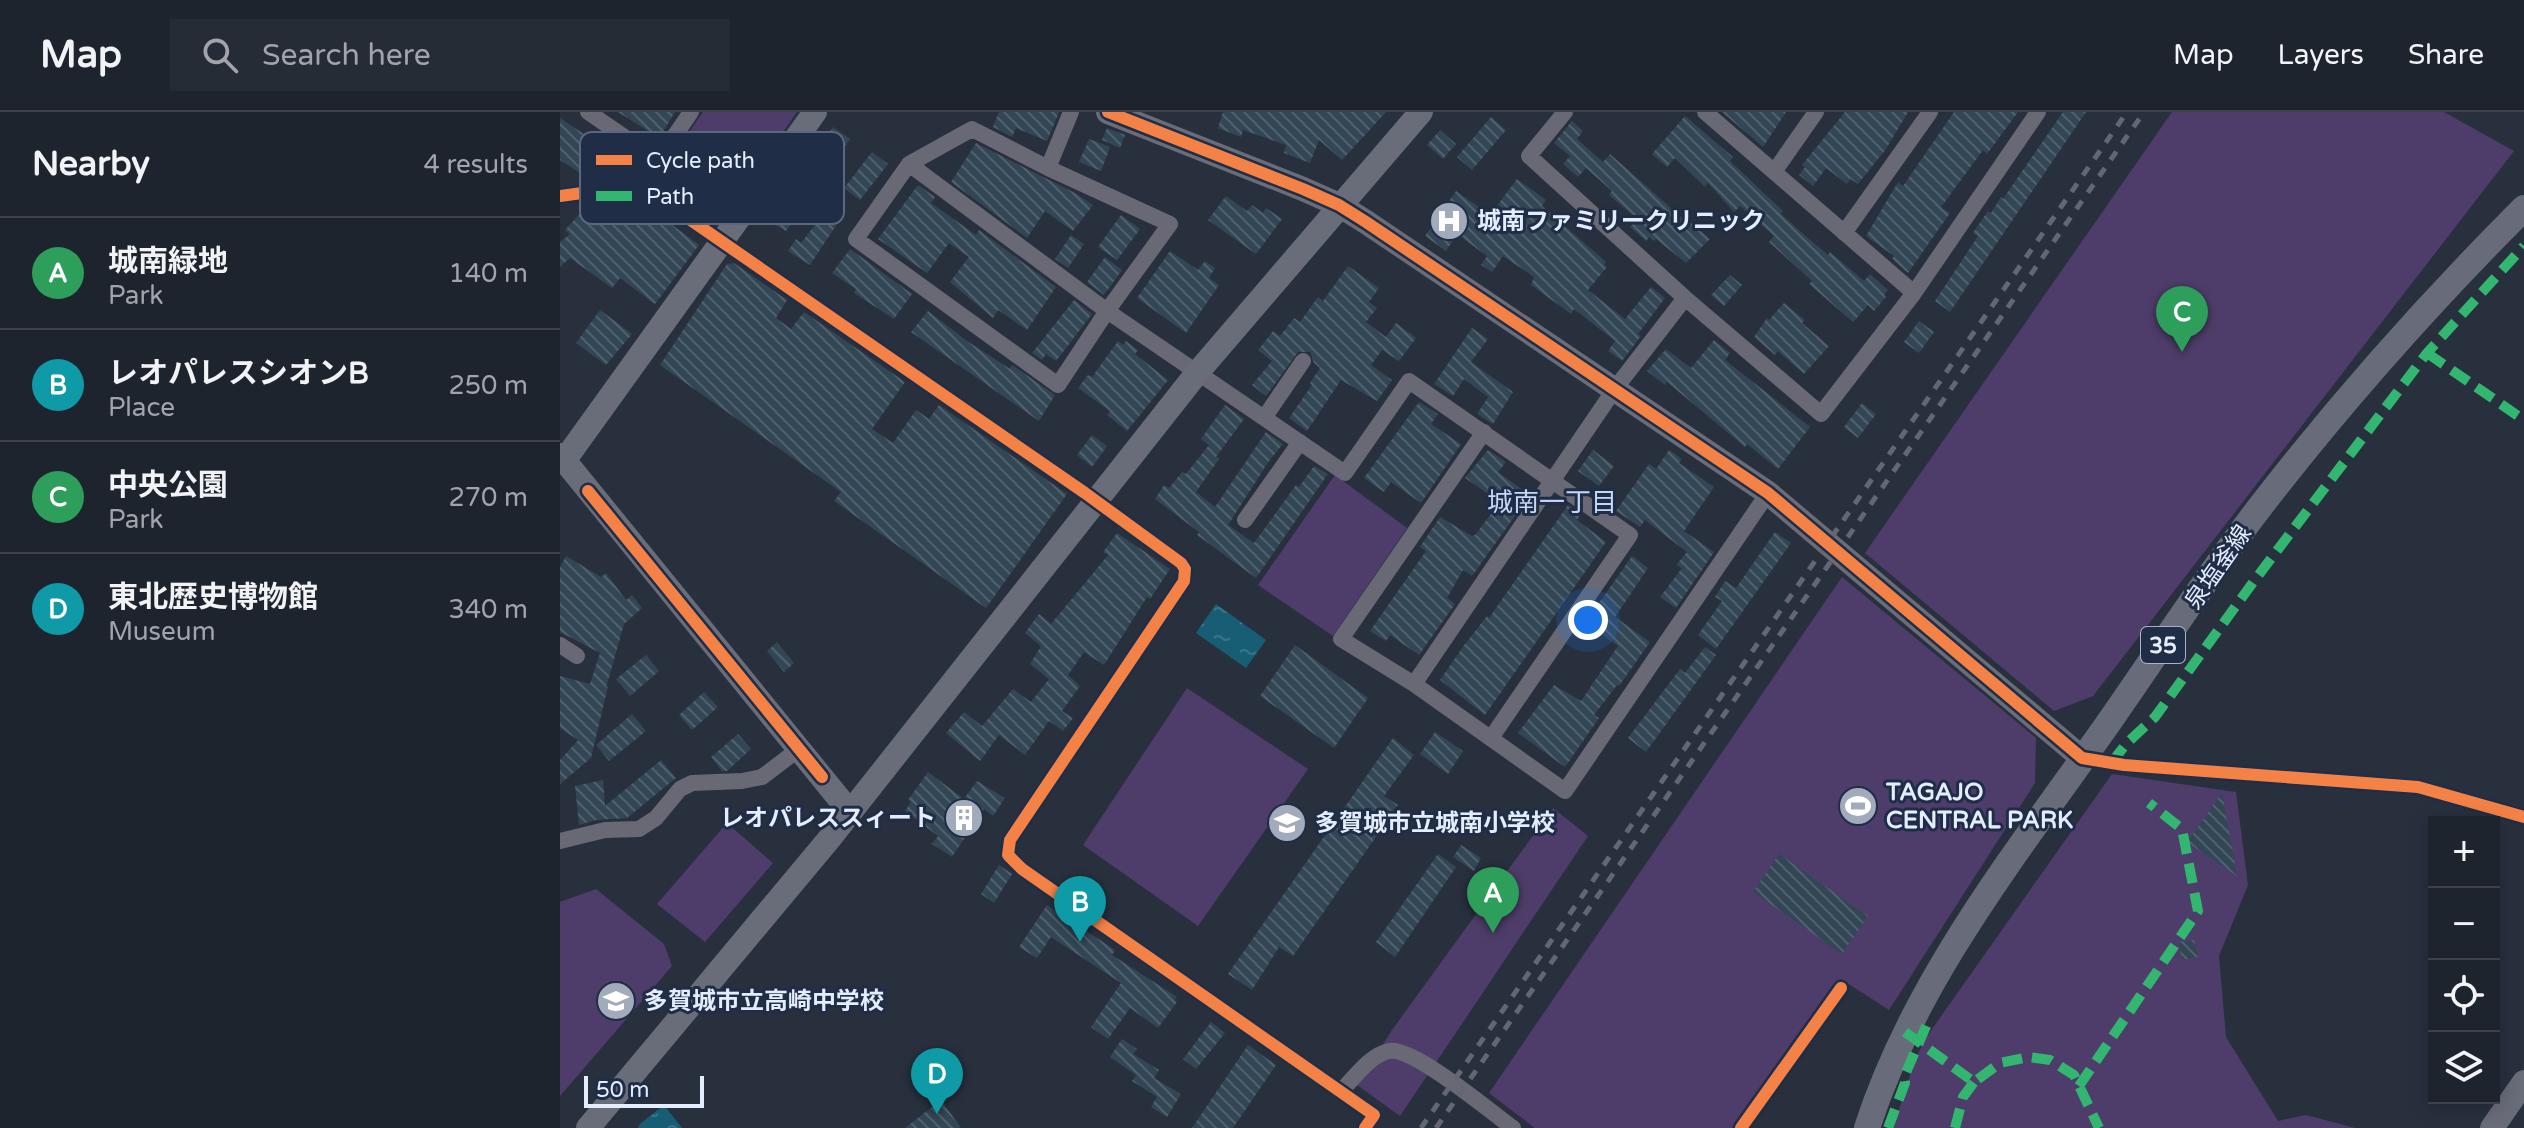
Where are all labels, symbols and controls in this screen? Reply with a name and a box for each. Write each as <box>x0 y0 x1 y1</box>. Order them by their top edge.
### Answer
search box <box>170 19 730 91</box>
text: Map <box>40 32 122 78</box>
icon: search <box>198 33 242 77</box>
text: Search here <box>262 37 431 74</box>
text: Map <box>2173 38 2234 72</box>
text: Layers <box>2278 38 2364 72</box>
text: Share <box>2408 38 2484 72</box>
legend <box>580 132 844 224</box>
text: Nearby <box>32 144 150 185</box>
text: Cycle path <box>646 148 755 174</box>
text: 4 results <box>423 149 528 180</box>
text: Path <box>646 184 694 210</box>
hospital icon: 城南ファミリークリニック <box>1428 200 1470 242</box>
place label: 城南ファミリークリニック <box>1477 207 1765 236</box>
text: 城南緑地 <box>108 243 228 280</box>
text: A <box>48 258 68 289</box>
text: 140 m <box>448 258 528 289</box>
text: Park <box>108 280 164 311</box>
pin: C <box>2156 286 2208 352</box>
text: レオパレスシオンB <box>108 355 369 392</box>
text: B <box>49 370 67 401</box>
text: 250 m <box>448 370 528 401</box>
text: Place <box>108 392 175 423</box>
text: 中央公園 <box>108 467 228 504</box>
text: C <box>49 482 67 513</box>
text: 270 m <box>448 482 528 513</box>
district label: 城南一丁目 <box>1487 487 1617 518</box>
text: Park <box>108 504 164 535</box>
street label: 泉塩釜線 <box>2179 520 2258 615</box>
text: 東北歴史博物館 <box>108 579 318 616</box>
text: D <box>48 594 68 625</box>
text: 340 m <box>448 594 528 625</box>
your location <box>1568 600 1608 640</box>
text: Museum <box>108 616 216 647</box>
road number: 35 <box>2141 627 2185 663</box>
place label: TAGAJO CENTRAL PARK <box>1885 778 2073 835</box>
sports icon: TAGAJO CENTRAL PARK <box>1837 785 1879 827</box>
building icon: レオパレススィート <box>943 797 985 839</box>
school or university icon: 多賀城市立城南小学校 <box>1266 802 1308 844</box>
place label: レオパレススィート <box>720 804 936 833</box>
place label: 多賀城市立城南小学校 <box>1315 809 1555 838</box>
map controls <box>2428 816 2500 1104</box>
button: + <box>2428 816 2500 888</box>
pin: A <box>1467 867 1519 933</box>
pin: B <box>1054 876 1106 942</box>
button: − <box>2428 888 2500 960</box>
button: locate <box>2428 960 2500 1032</box>
school or university icon: 多賀城市立高崎中学校 <box>595 980 637 1022</box>
place label: 多賀城市立高崎中学校 <box>644 987 884 1016</box>
button: layers <box>2428 1032 2500 1104</box>
pin: D <box>911 1048 963 1114</box>
scale bar <box>584 1072 704 1108</box>
text: 50 m <box>596 1077 650 1103</box>

